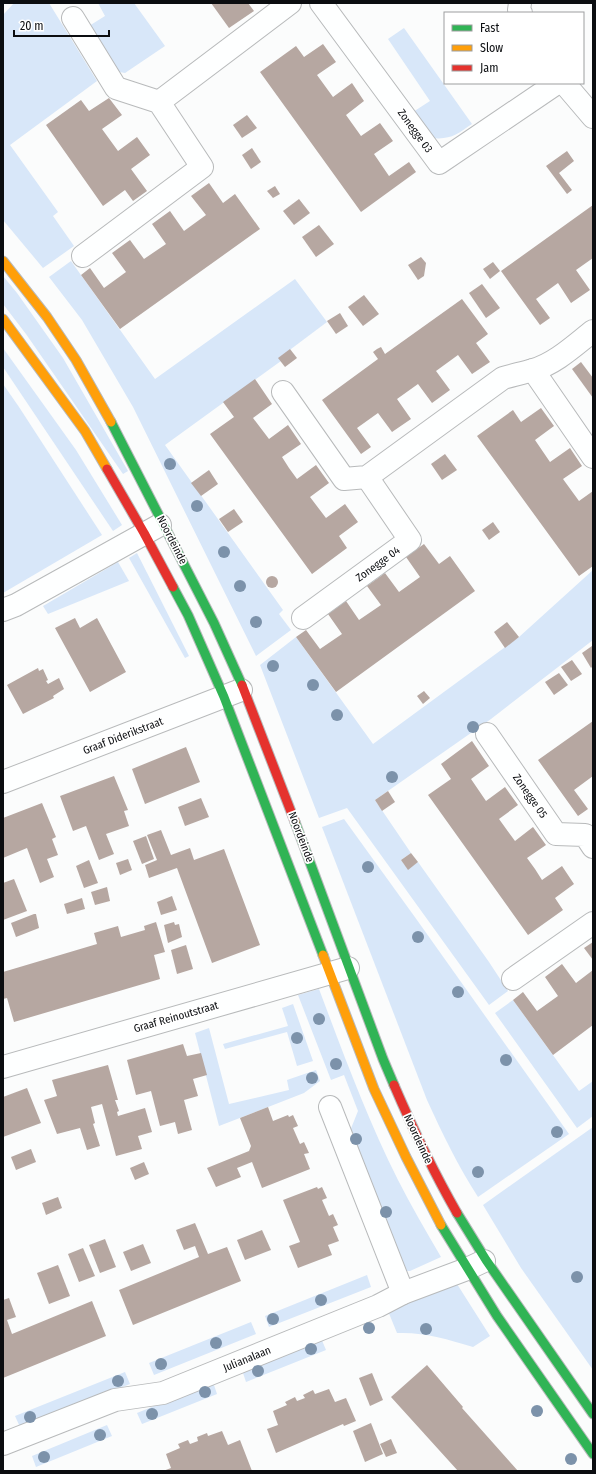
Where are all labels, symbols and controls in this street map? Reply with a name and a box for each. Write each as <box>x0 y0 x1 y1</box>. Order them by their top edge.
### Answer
scale bar <box>14 12 109 38</box>
legend <box>444 12 584 84</box>
text: 20 m <box>20 19 44 33</box>
text: Fast <box>480 21 499 35</box>
text: Slow <box>480 41 503 55</box>
text: Jam <box>480 61 498 75</box>
street label: Zonegge 03 <box>395 107 435 155</box>
street label: Noordeinde <box>154 513 190 567</box>
street label: Zonegge 04 <box>353 543 403 584</box>
street label: Graaf Diderikstraat <box>81 715 165 757</box>
street label: Zonegge 05 <box>510 771 550 821</box>
street label: Noordeinde <box>285 810 317 864</box>
street label: Graaf Reinoutstraat <box>132 999 220 1035</box>
street label: Noordeinde <box>401 1112 435 1166</box>
street label: Julianalaan <box>221 1344 273 1374</box>

